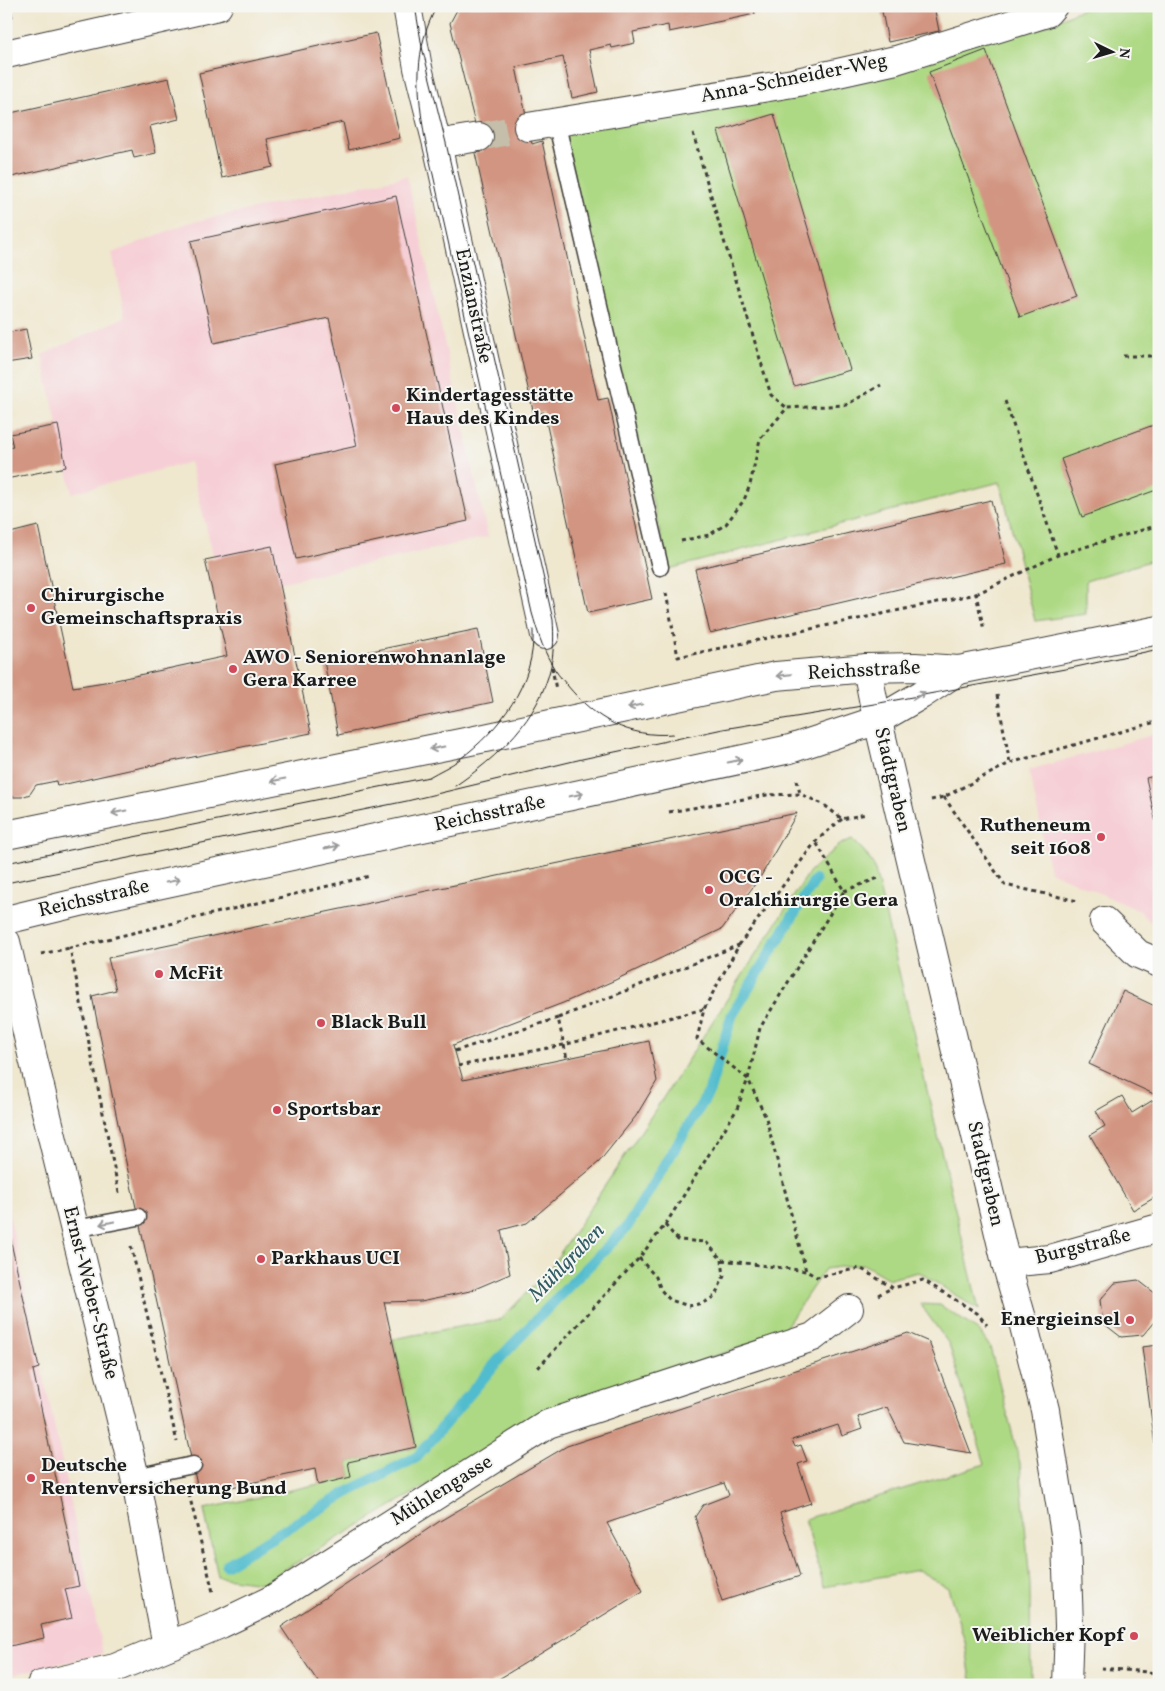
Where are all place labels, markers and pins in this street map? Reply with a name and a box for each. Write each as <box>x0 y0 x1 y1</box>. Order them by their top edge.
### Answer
place label: Kindertagesstätte Haus des Kindes <box>406 382 573 433</box>
marker: Kindertagesstätte Haus des Kindes <box>390 402 402 414</box>
place label: Chirurgische Gemeinschaftspraxis <box>41 582 242 633</box>
marker: Chirurgische Gemeinschaftspraxis <box>25 602 37 614</box>
place label: AWO - Seniorenwohnanlage Gera Karree <box>243 644 506 695</box>
marker: AWO - Seniorenwohnanlage Gera Karree <box>227 663 239 675</box>
place label: Rutheneum seit 1608 <box>980 812 1091 863</box>
marker: Rutheneum seit 1608 <box>1095 831 1107 843</box>
place label: OCG - Oralchirurgie Gera <box>719 864 898 915</box>
marker: OCG - Oralchirurgie Gera <box>703 884 715 896</box>
place label: McFit <box>169 960 223 988</box>
marker: McFit <box>153 968 165 980</box>
place label: Black Bull <box>331 1009 427 1037</box>
marker: Black Bull <box>315 1017 327 1029</box>
place label: Sportsbar <box>287 1096 381 1124</box>
marker: Sportsbar <box>271 1104 283 1116</box>
place label: Parkhaus UCI <box>271 1245 400 1273</box>
marker: Parkhaus UCI <box>255 1253 267 1265</box>
place label: Energieinsel <box>1000 1306 1120 1334</box>
marker: Energieinsel <box>1124 1314 1136 1326</box>
place label: Deutsche Rentenversicherung Bund <box>41 1452 287 1503</box>
marker: Deutsche Rentenversicherung Bund <box>25 1472 37 1484</box>
place label: Weiblicher Kopf <box>972 1622 1126 1650</box>
marker: Weiblicher Kopf <box>1128 1630 1140 1642</box>

